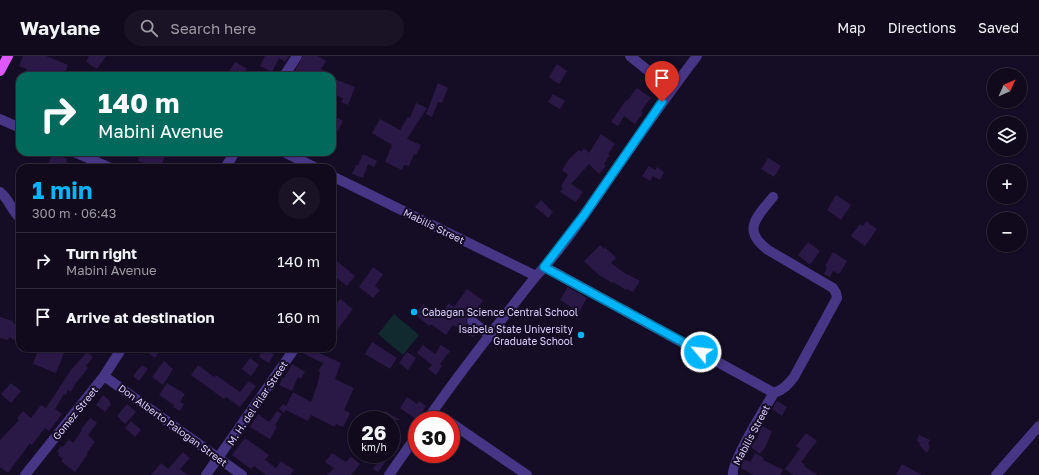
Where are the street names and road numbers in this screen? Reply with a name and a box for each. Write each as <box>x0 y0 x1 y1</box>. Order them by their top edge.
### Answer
street label: Mabilis Street <box>402 206 466 246</box>
street label: M. H. del Pilar Street <box>224 359 290 447</box>
street label: Don Alberto Palogan Street <box>116 382 230 468</box>
street label: Gomez Street <box>50 384 100 442</box>
street label: Mabilis Street <box>730 403 772 467</box>

